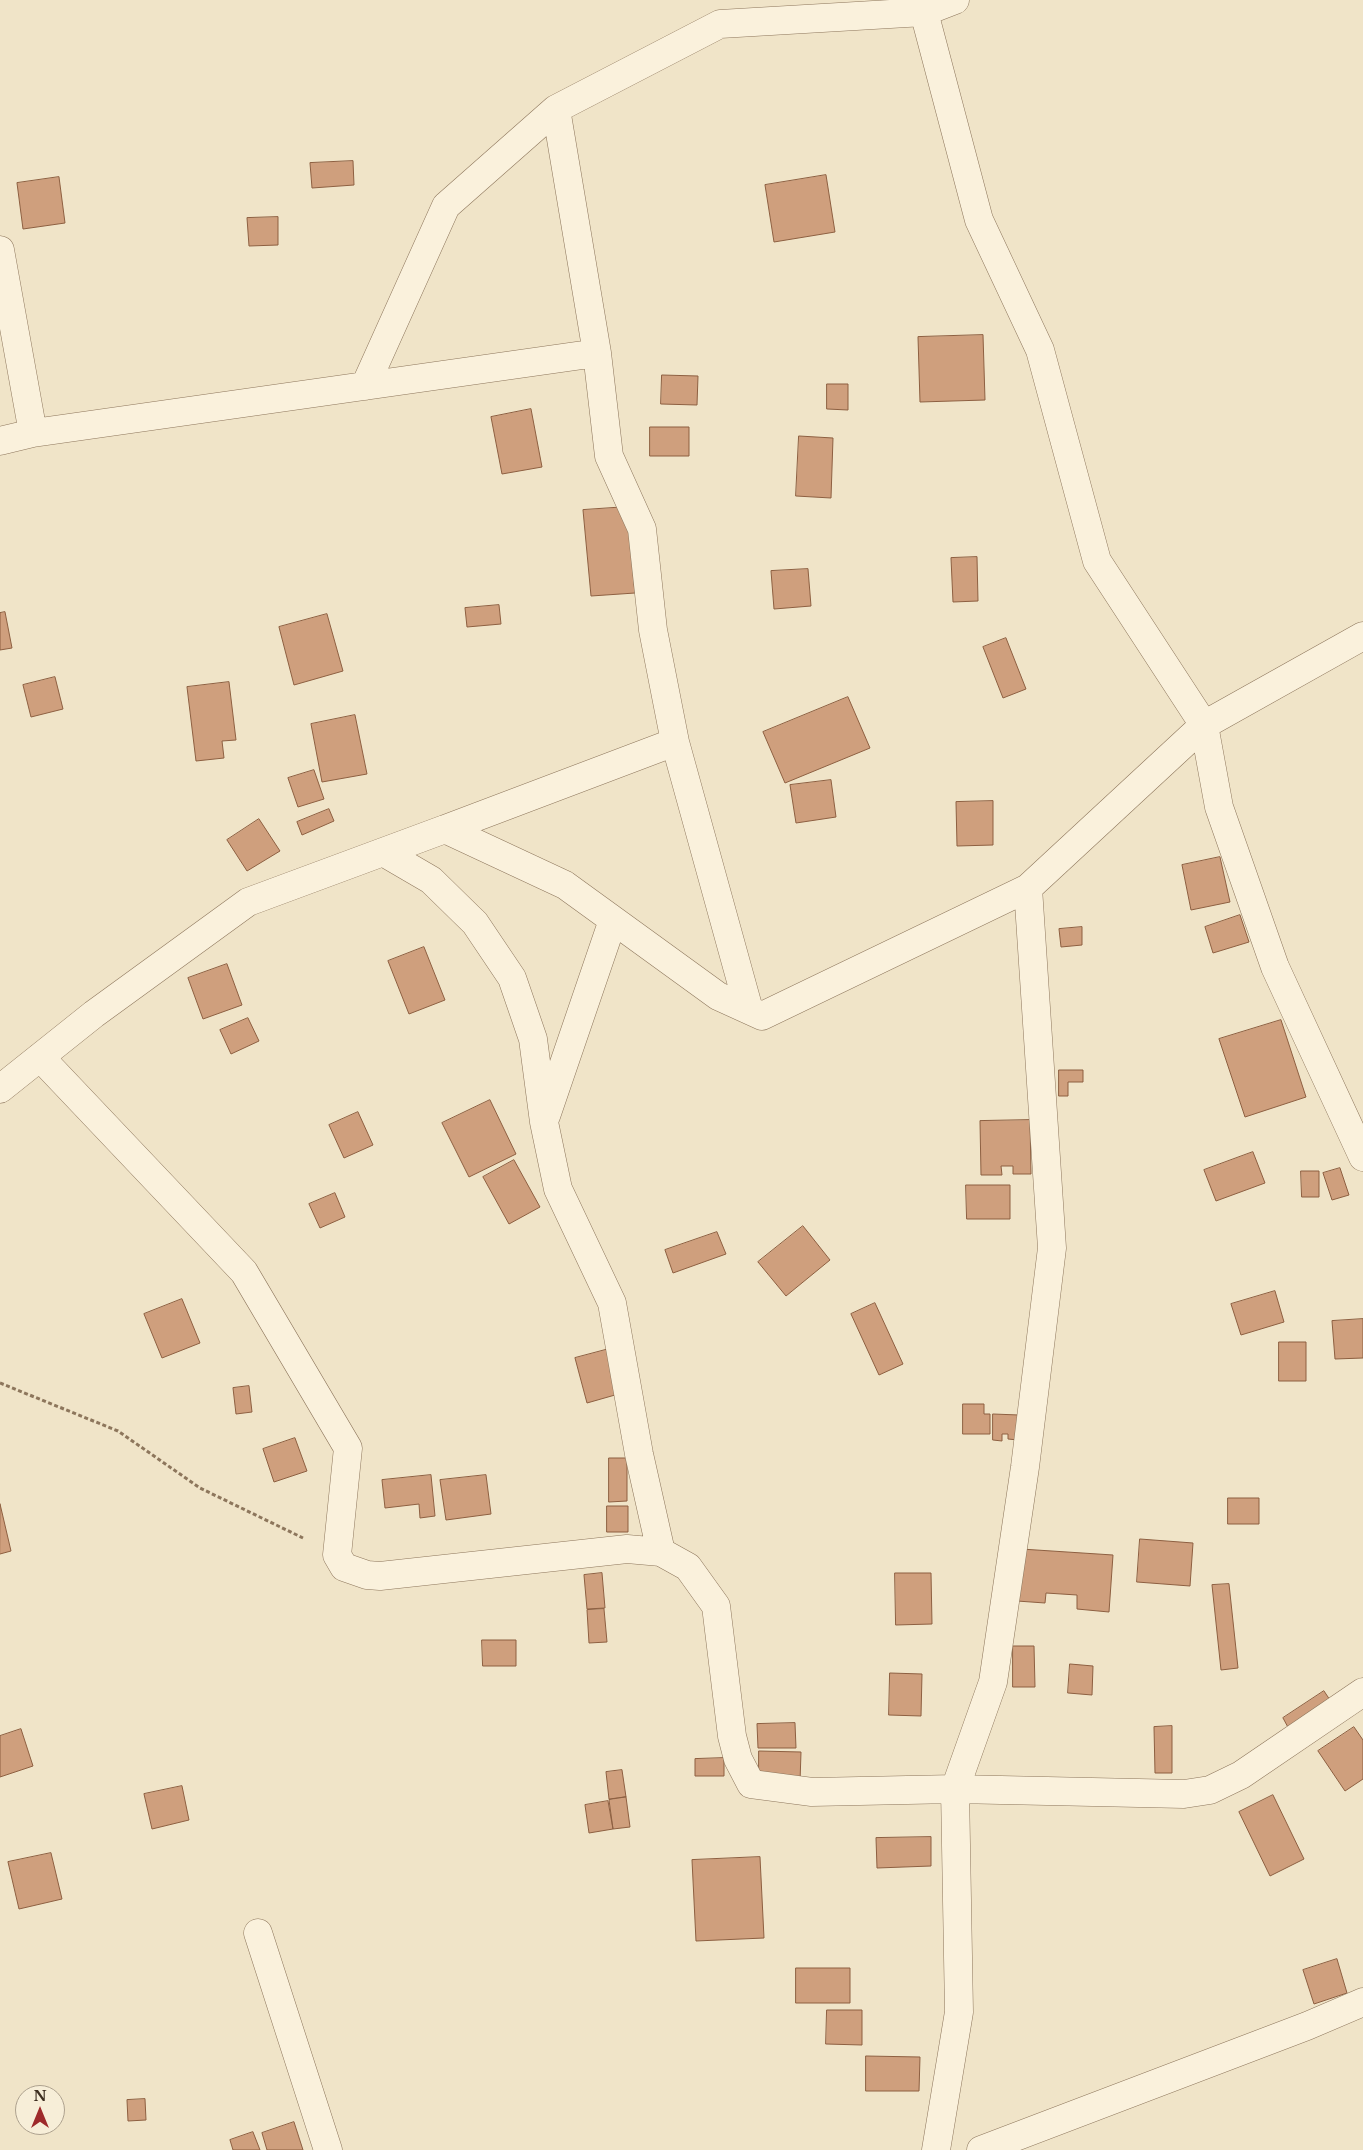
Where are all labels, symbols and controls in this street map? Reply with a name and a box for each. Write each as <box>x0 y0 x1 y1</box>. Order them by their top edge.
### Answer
north arrow <box>15 2085 65 2135</box>
text: N <box>33 2087 47 2105</box>

